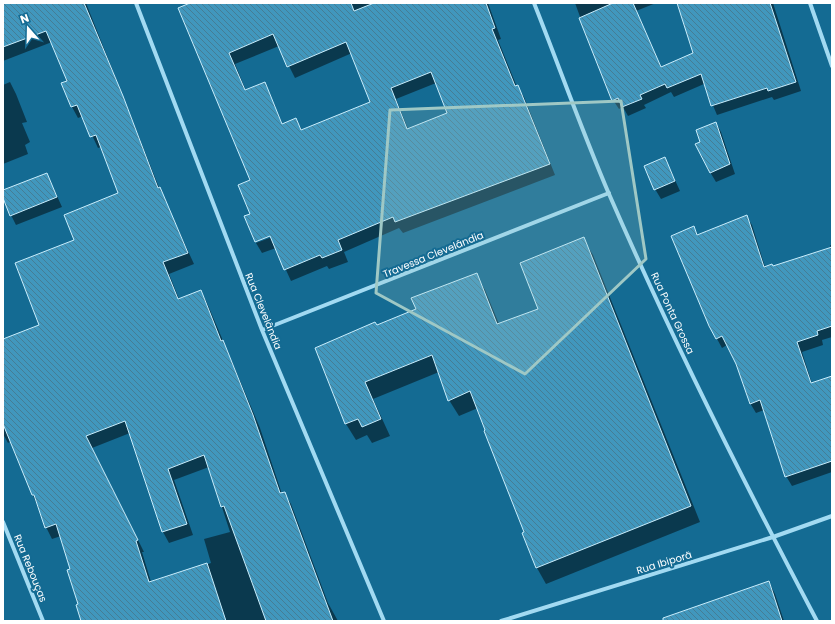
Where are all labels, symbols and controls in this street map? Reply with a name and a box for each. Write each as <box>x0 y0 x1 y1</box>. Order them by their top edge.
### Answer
north arrow <box>8 8 48 48</box>
text: N <box>18 10 31 28</box>
street label: Travessa Clevelândia <box>381 227 486 282</box>
street label: Rua Ponta Grossa <box>647 270 698 357</box>
street label: Rua Clevelândia <box>241 271 286 352</box>
street label: Rua Rebouças <box>10 532 51 604</box>
street label: Rua Ibiporã <box>635 547 694 578</box>

